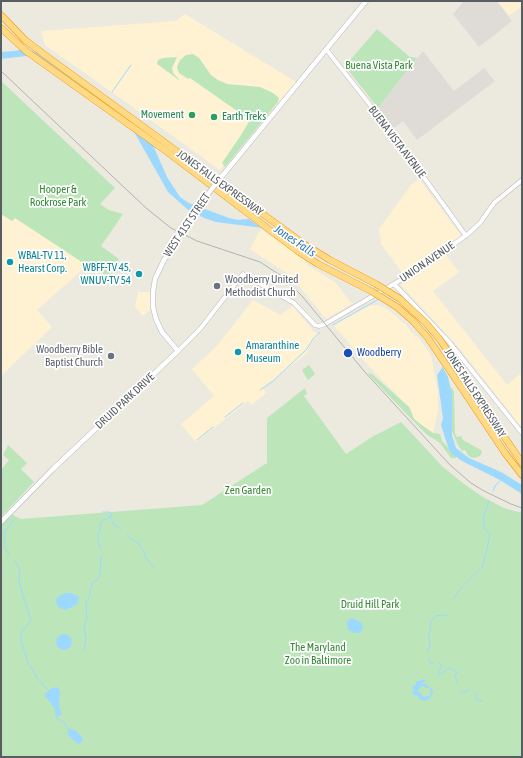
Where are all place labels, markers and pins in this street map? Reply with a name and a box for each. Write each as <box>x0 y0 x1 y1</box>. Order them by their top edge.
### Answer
place label: Movement <box>141 108 184 122</box>
marker: Movement <box>187 110 197 120</box>
place label: Earth Treks <box>222 110 266 124</box>
marker: Earth Treks <box>209 112 219 122</box>
place label: WBAL-TV 11, Hearst Corp. <box>18 249 67 275</box>
marker: WBAL-TV 11, Hearst Corp. <box>5 257 15 267</box>
place label: WBFF-TV 45, WNUV-TV 54 <box>80 261 131 287</box>
marker: WBFF-TV 45, WNUV-TV 54 <box>134 269 144 279</box>
place label: Woodberry United Methodist Church <box>225 273 299 299</box>
marker: Woodberry United Methodist Church <box>212 281 222 291</box>
place label: Amaranthine Museum <box>246 339 299 365</box>
place label: Woodberry Bible Baptist Church <box>36 343 103 369</box>
place label: Woodberry <box>357 346 401 360</box>
marker: Amaranthine Museum <box>233 347 243 357</box>
marker: Woodberry <box>342 347 354 359</box>
marker: Woodberry Bible Baptist Church <box>106 351 116 361</box>

